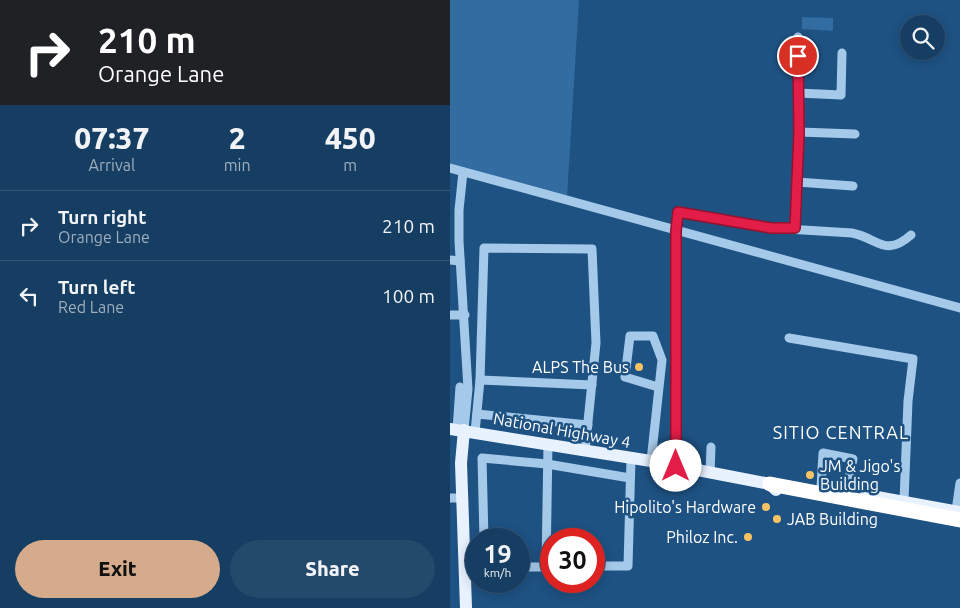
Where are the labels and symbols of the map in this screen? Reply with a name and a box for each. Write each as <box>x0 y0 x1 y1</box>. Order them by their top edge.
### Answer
pin <box>777 35 819 77</box>
place label: ALPS The Bus <box>532 358 629 376</box>
marker: ALPS The Bus <box>633 361 645 373</box>
street label: National Highway 4 <box>492 409 632 451</box>
district label: SITIO CENTRAL <box>773 422 909 442</box>
position arrow <box>649 439 701 491</box>
place label: JM & Jigo's Building <box>820 457 900 493</box>
marker: JM & Jigo's Building <box>804 469 816 481</box>
place label: Hipolito's Hardware <box>614 498 756 516</box>
marker: Hipolito's Hardware <box>760 501 772 513</box>
place label: JAB Building <box>787 510 878 528</box>
marker: JAB Building <box>771 513 783 525</box>
speed limit sign: 30 <box>540 528 605 593</box>
place label: Philoz Inc. <box>666 528 738 546</box>
marker: Philoz Inc. <box>742 531 754 543</box>

